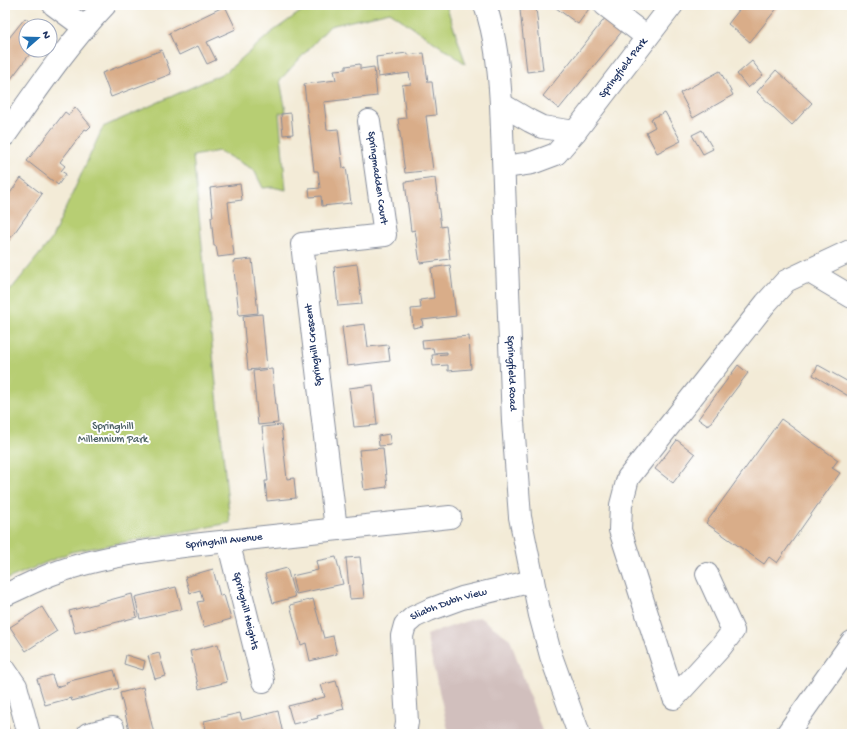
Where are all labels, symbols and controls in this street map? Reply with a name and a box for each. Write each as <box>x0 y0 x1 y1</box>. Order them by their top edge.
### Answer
north arrow <box>18 18 58 58</box>
text: N <box>39 30 52 41</box>
street label: Springfield Park <box>597 35 651 101</box>
street label: Springmadden Court <box>365 131 390 227</box>
street label: Springhill Crescent <box>303 302 325 387</box>
street label: Springfield Road <box>504 335 519 413</box>
park label: Springhill Millennium Park <box>78 421 149 446</box>
street label: Springhill Avenue <box>185 531 263 552</box>
street label: Springhill Heights <box>230 571 261 652</box>
street label: Sliabh Dubh View <box>408 586 489 623</box>

